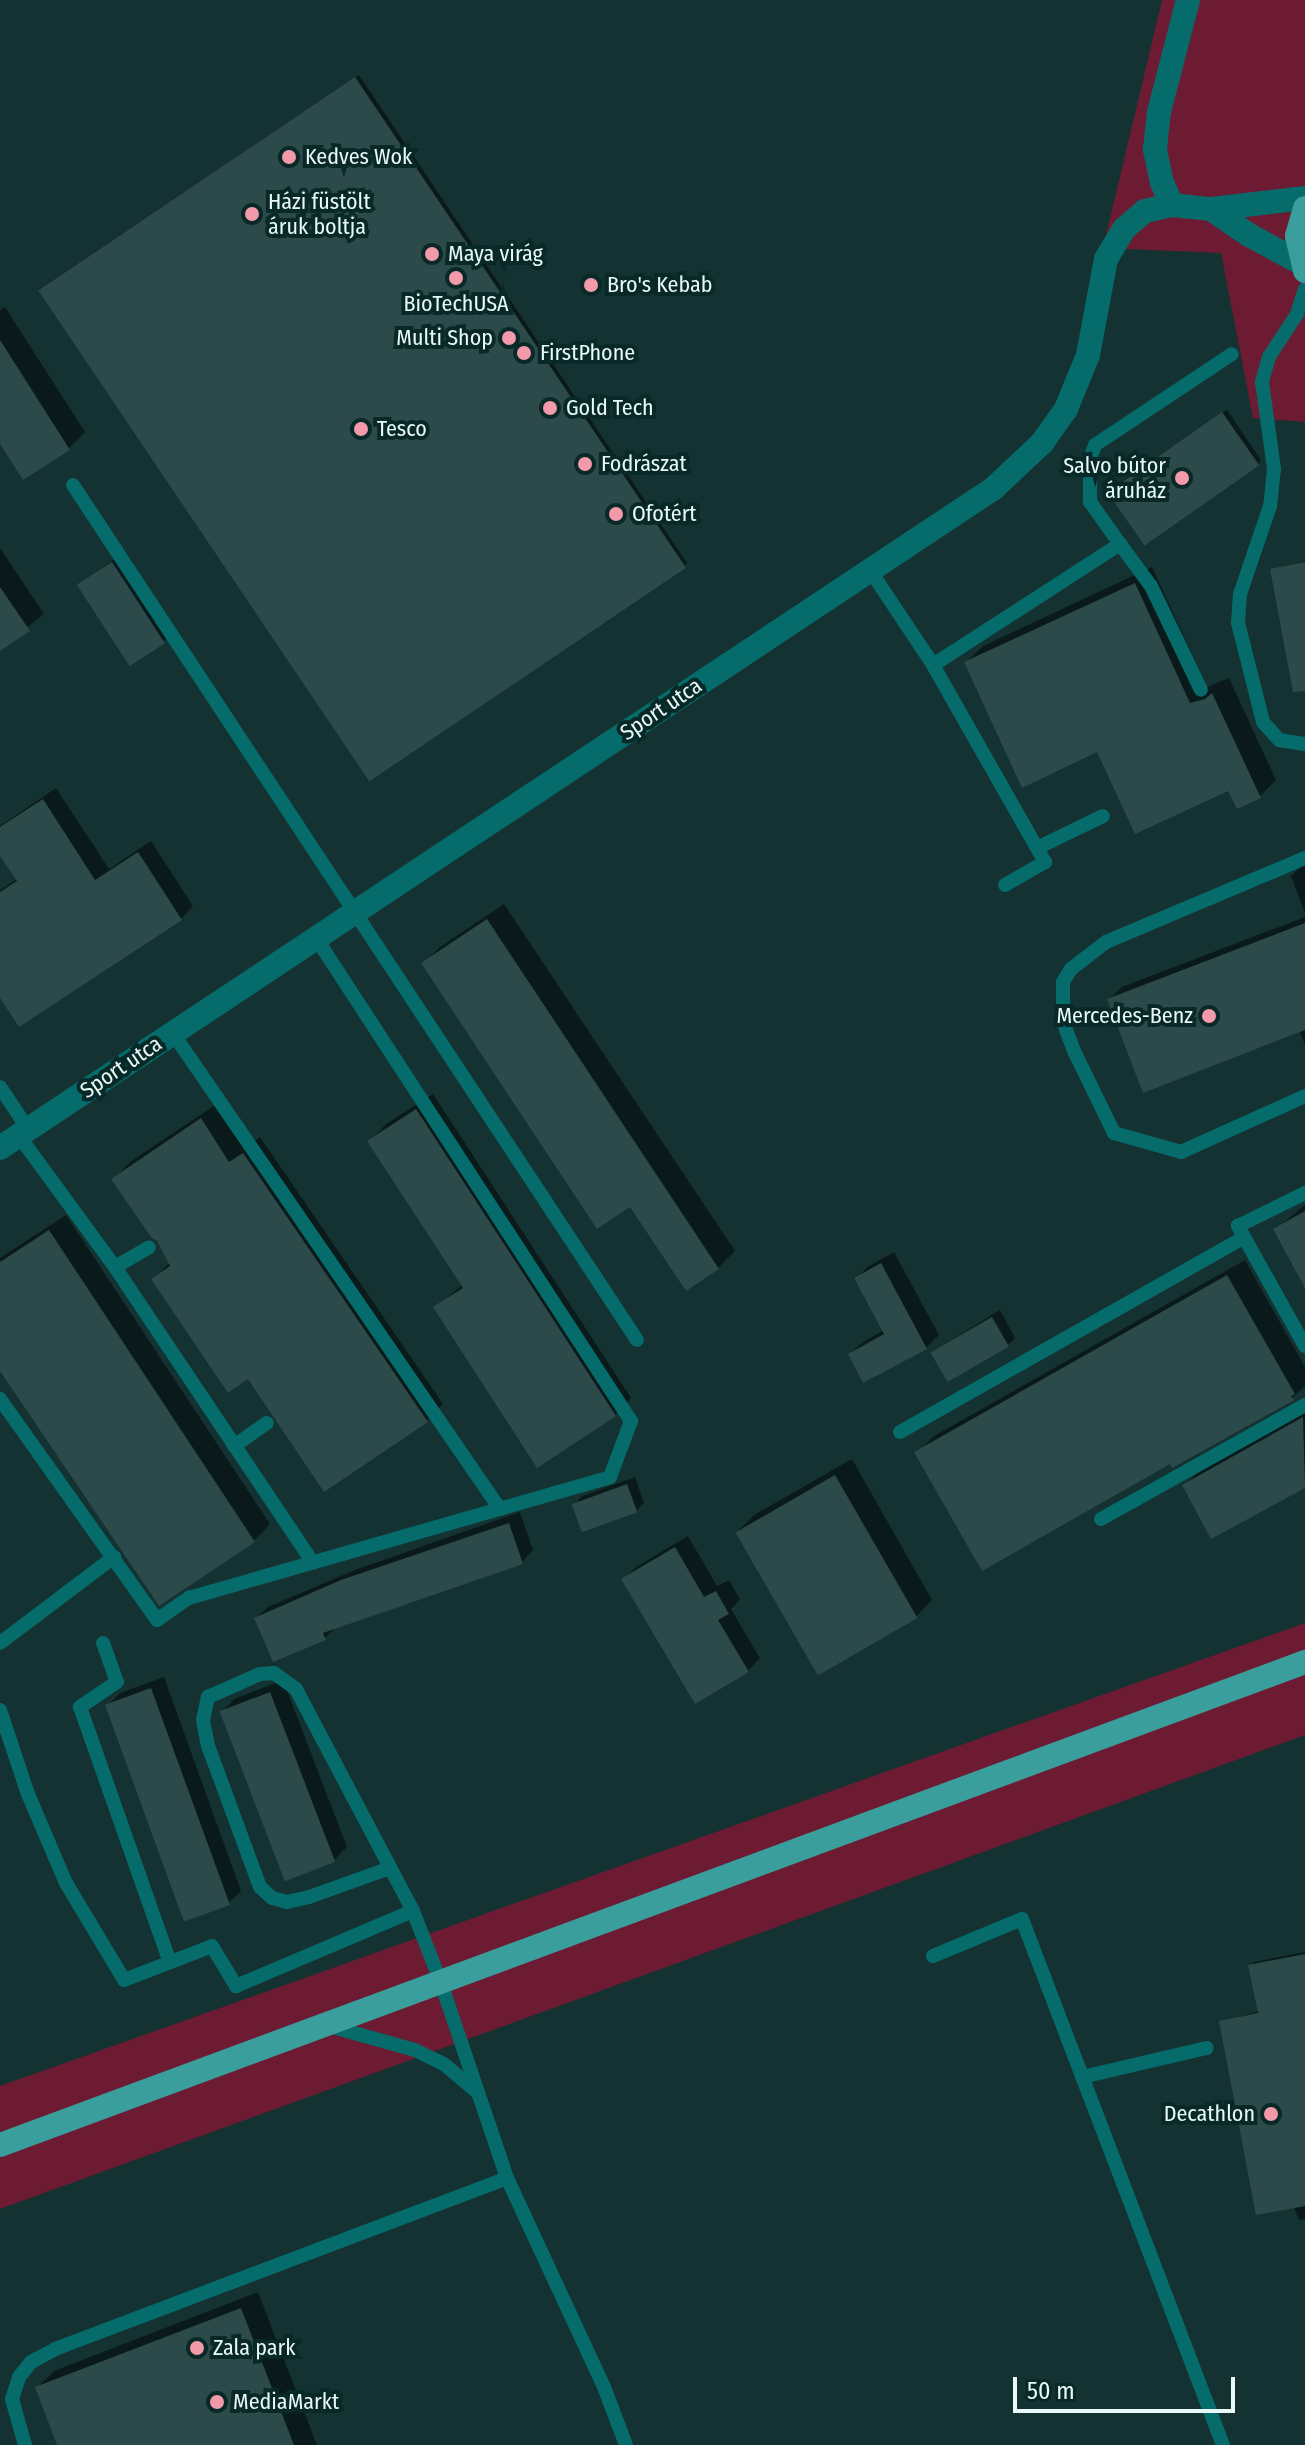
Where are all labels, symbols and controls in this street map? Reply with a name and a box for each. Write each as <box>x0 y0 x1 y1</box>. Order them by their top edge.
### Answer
place label: Kedves Wok <box>305 144 412 170</box>
marker: Kedves Wok <box>280 148 298 166</box>
place label: Házi füstölt áruk boltja <box>268 188 371 240</box>
marker: Házi füstölt áruk boltja <box>243 205 261 223</box>
place label: Maya virág <box>448 241 543 267</box>
marker: Maya virág <box>423 245 441 263</box>
marker: BioTechUSA <box>447 269 465 287</box>
place label: Bro's Kebab <box>607 272 712 298</box>
marker: Bro's Kebab <box>582 276 600 294</box>
place label: BioTechUSA <box>403 291 509 317</box>
place label: Multi Shop <box>396 325 493 351</box>
marker: Multi Shop <box>500 329 518 347</box>
place label: FirstPhone <box>540 340 635 366</box>
marker: FirstPhone <box>515 344 533 362</box>
place label: Gold Tech <box>566 395 654 421</box>
marker: Gold Tech <box>541 399 559 417</box>
place label: Tesco <box>377 416 427 442</box>
marker: Tesco <box>352 420 370 438</box>
place label: Fodrászat <box>601 451 687 477</box>
place label: Salvo bútor áruház <box>1063 452 1166 504</box>
marker: Fodrászat <box>576 455 594 473</box>
marker: Salvo bútor áruház <box>1173 469 1191 487</box>
place label: Ofotért <box>632 501 697 527</box>
marker: Ofotért <box>607 505 625 523</box>
street label: Sport utca <box>615 672 707 746</box>
place label: Mercedes-Benz <box>1056 1003 1193 1029</box>
marker: Mercedes-Benz <box>1200 1007 1218 1025</box>
street label: Sport utca <box>75 1030 167 1104</box>
place label: Decathlon <box>1164 2101 1255 2127</box>
marker: Decathlon <box>1262 2105 1280 2123</box>
place label: Zala park <box>213 2335 295 2361</box>
marker: Zala park <box>188 2339 206 2357</box>
scale bar <box>1017 2361 1239 2411</box>
text: 50 m <box>1027 2377 1075 2405</box>
place label: MediaMarkt <box>233 2389 339 2415</box>
marker: MediaMarkt <box>208 2393 226 2411</box>

